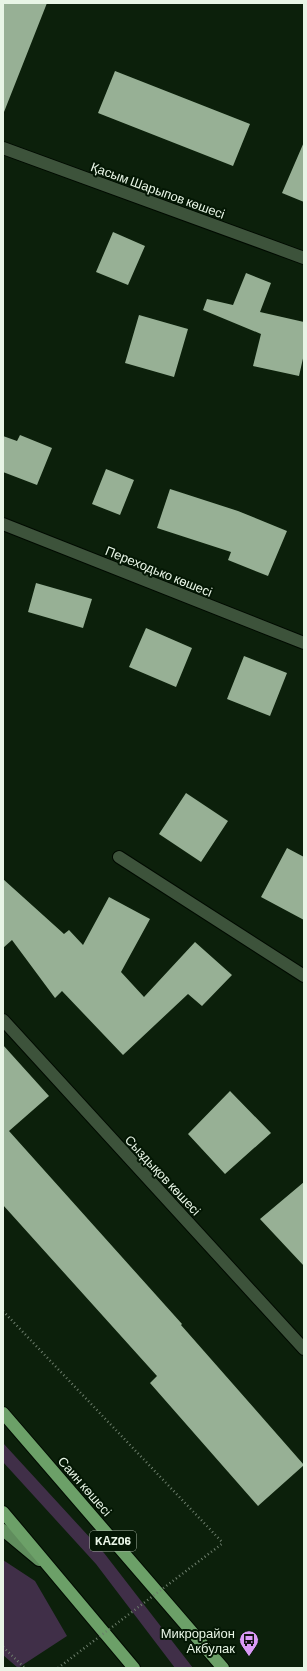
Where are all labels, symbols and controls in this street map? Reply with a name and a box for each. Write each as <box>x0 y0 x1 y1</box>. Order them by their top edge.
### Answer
street label: Қасым Шарыпов көшесі <box>89 158 227 222</box>
street label: Переходько көшесі <box>103 542 215 600</box>
street label: Сыздықов көшесі <box>122 1132 204 1218</box>
street label: Саин көшесі <box>55 1453 115 1519</box>
road number: KАZ06 <box>90 1531 136 1551</box>
place label: Микрорайон Акбулак <box>161 1625 235 1656</box>
bus stop icon: Микрорайон Акбулак <box>238 1629 260 1657</box>

